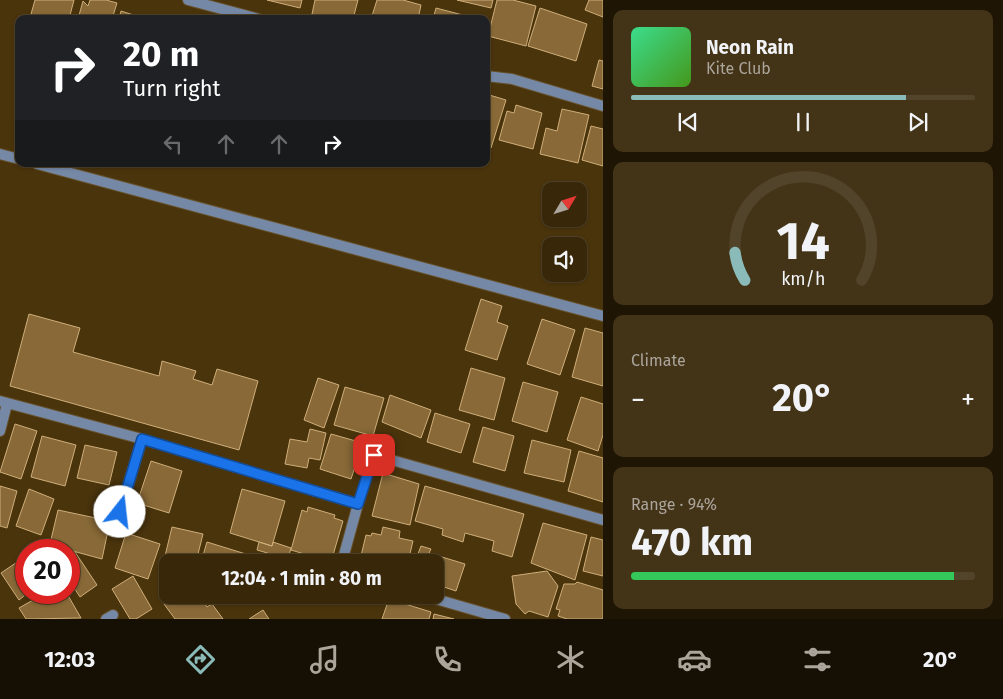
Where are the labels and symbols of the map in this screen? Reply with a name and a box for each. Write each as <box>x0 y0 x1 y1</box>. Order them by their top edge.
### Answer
north arrow <box>542 182 588 228</box>
pin <box>353 434 395 476</box>
position arrow <box>93 485 145 537</box>
speed limit sign: 20 <box>15 539 80 604</box>

